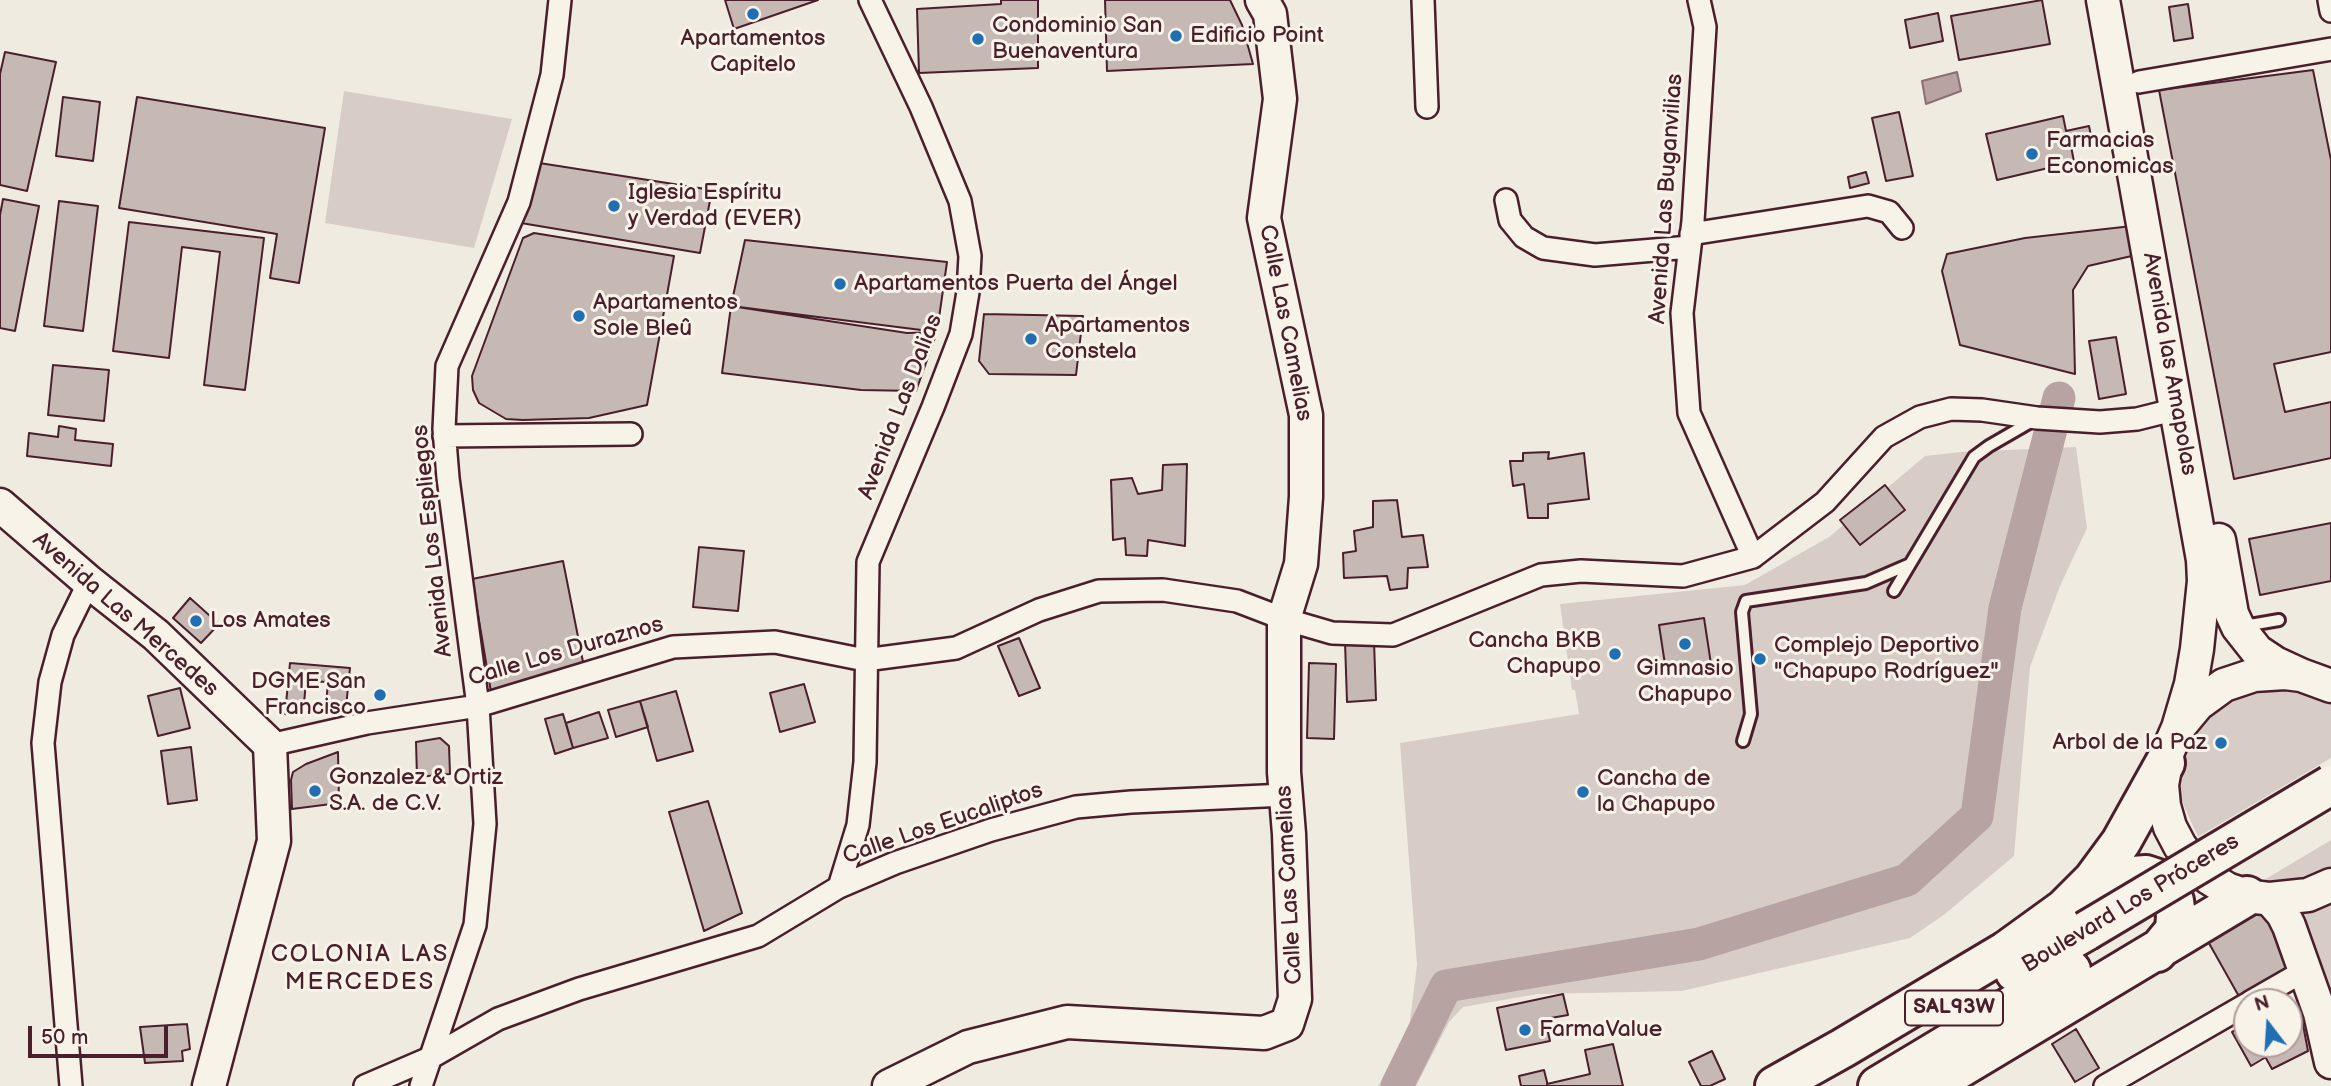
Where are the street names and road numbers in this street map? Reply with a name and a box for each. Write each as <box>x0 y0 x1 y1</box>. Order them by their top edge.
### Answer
street label: Avenida Las Buganvilias <box>1644 73 1690 325</box>
street label: Calle Las Camelias <box>1252 222 1318 424</box>
street label: Avenida las Amapolas <box>2136 250 2202 478</box>
street label: Avenida Las Dalias <box>853 310 949 504</box>
street label: Avenida Los Espliegos <box>407 423 459 659</box>
street label: Avenida Las Mercedes <box>26 527 224 703</box>
street label: Calle Los Duraznos <box>465 611 667 693</box>
street label: Calle Los Eucaliptos <box>839 777 1047 871</box>
street label: Calle Las Camelias <box>1271 785 1309 985</box>
street label: Boulevard Los Próceres <box>2017 828 2245 980</box>
road number: SAL93W <box>1905 990 2003 1026</box>

